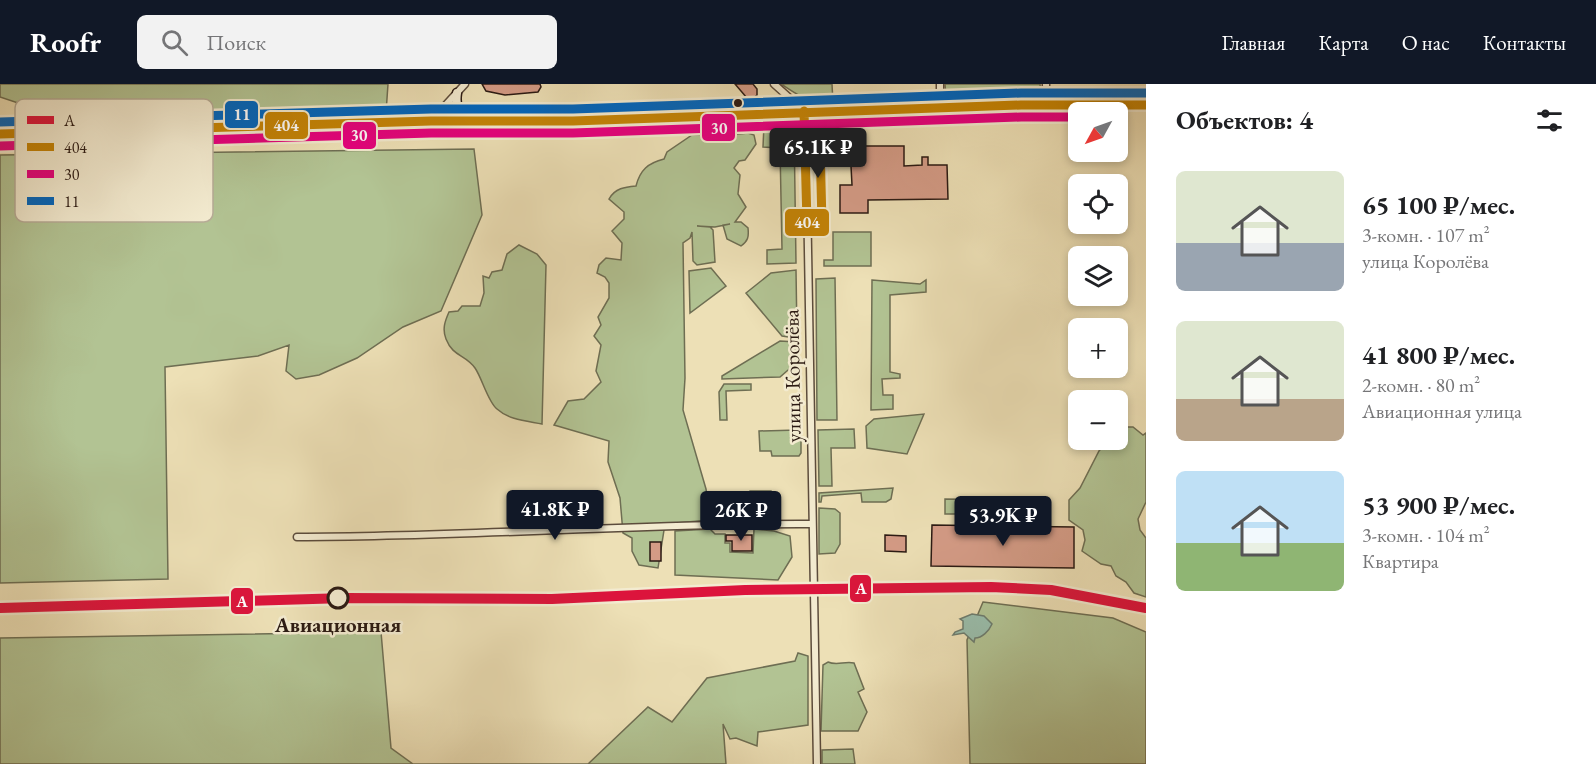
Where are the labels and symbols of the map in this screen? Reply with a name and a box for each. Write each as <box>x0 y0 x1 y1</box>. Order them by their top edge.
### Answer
unlabelled marker <box>732 97 744 109</box>
legend <box>15 99 213 222</box>
line badge: 11 <box>224 100 259 129</box>
north arrow <box>1068 102 1128 162</box>
text: 11 <box>234 104 250 125</box>
text: A <box>63 110 76 131</box>
line badge: 404 <box>264 111 309 140</box>
line badge: 30 <box>701 113 736 142</box>
text: 404 <box>273 115 299 136</box>
text: 30 <box>711 118 728 139</box>
line badge: 30 <box>342 121 377 150</box>
text: 30 <box>351 125 368 146</box>
pin: 65.1K ₽ <box>763 128 873 179</box>
text: 404 <box>64 137 87 158</box>
text: 30 <box>64 164 80 185</box>
text: 11 <box>64 191 79 212</box>
line badge: 404 <box>784 208 830 237</box>
text: 404 <box>794 212 820 233</box>
street label: улица Королёва <box>777 308 807 443</box>
pin: 41.8K ₽ <box>500 490 610 541</box>
pin: 26K ₽ <box>699 491 783 542</box>
pin: 53.9K ₽ <box>948 496 1058 547</box>
line badge: A <box>849 574 872 603</box>
text: A <box>854 578 867 599</box>
line badge: A <box>230 587 254 615</box>
marker: Авиационная <box>327 587 349 609</box>
text: A <box>235 591 248 612</box>
place label: Авиационная <box>274 611 401 638</box>

